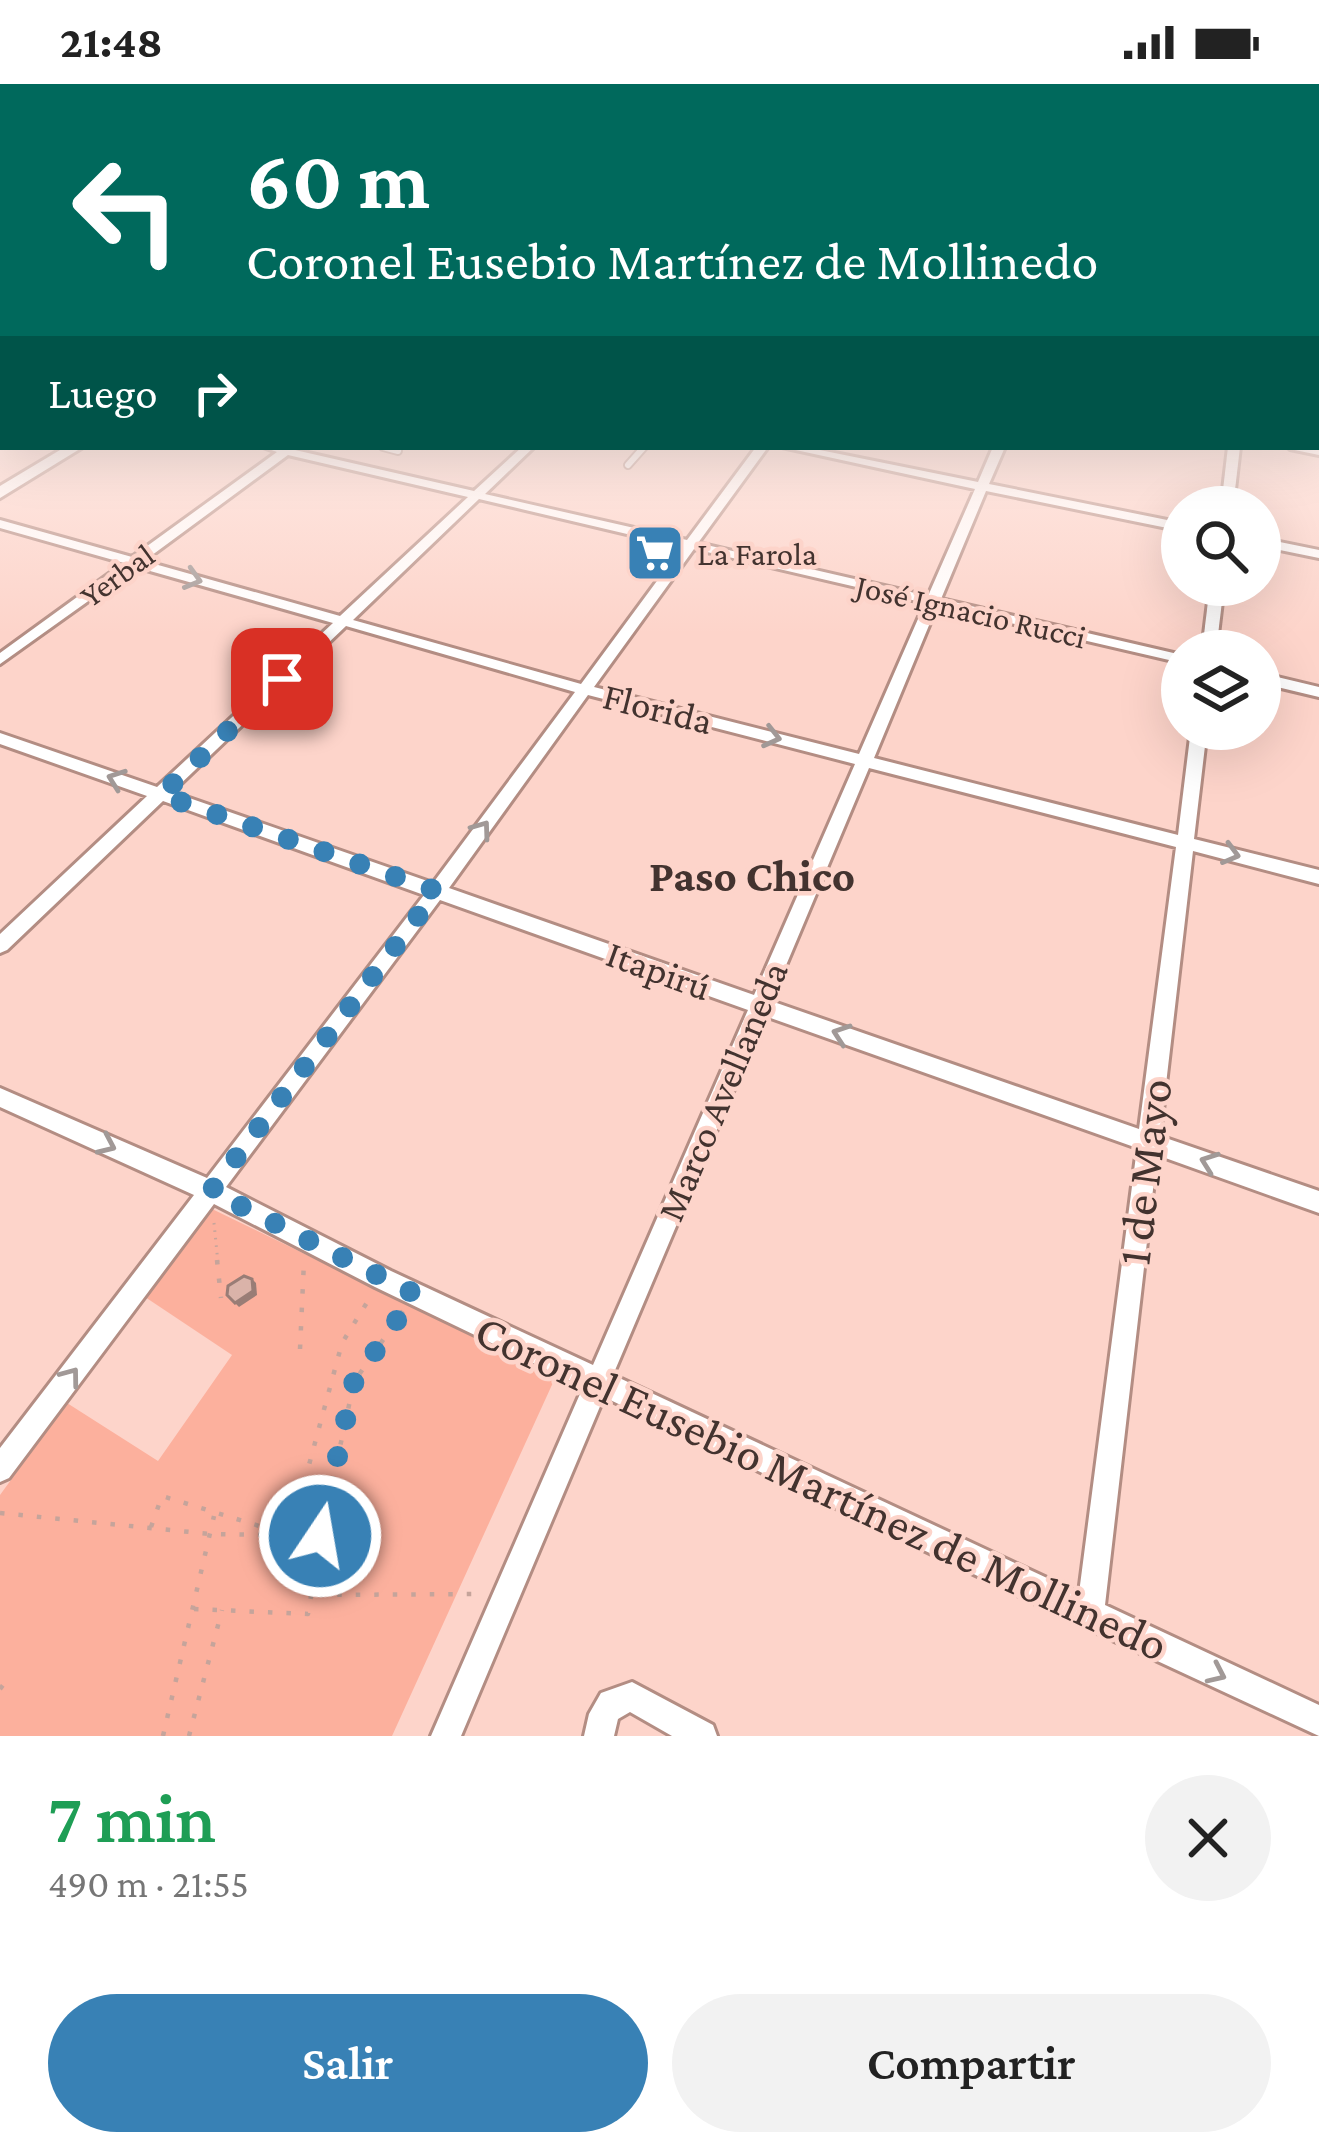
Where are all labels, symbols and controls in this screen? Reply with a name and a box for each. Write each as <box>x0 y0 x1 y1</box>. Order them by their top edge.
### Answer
text: 21:48 <box>60 17 163 67</box>
icon: left <box>48 132 204 288</box>
text: 60 m <box>246 133 430 226</box>
text: Coronel Eusebio Martínez de Mollinedo <box>246 231 1098 291</box>
icon: right <box>182 360 248 426</box>
text: Luego <box>48 368 158 418</box>
map controls <box>1161 486 1281 750</box>
button: search <box>1161 486 1281 606</box>
supermarket icon: La Farola <box>624 522 686 584</box>
place label: La Farola <box>697 535 817 572</box>
street label: Yerbal <box>73 536 161 614</box>
one-way arrow <box>183 564 203 589</box>
street label: José Ignacio Rucci <box>849 566 1090 655</box>
pin <box>231 628 333 730</box>
button: layers <box>1161 630 1281 750</box>
icon: arrive <box>249 646 315 712</box>
street label: Florida <box>599 674 717 742</box>
one-way arrow <box>761 723 782 748</box>
one-way arrow <box>107 769 128 793</box>
one-way arrow <box>468 820 490 842</box>
one-way arrow <box>1221 839 1241 864</box>
district label: Paso Chico <box>649 851 855 901</box>
street label: Itapirú <box>601 931 717 1010</box>
street label: Marco Avellaneda <box>648 955 796 1227</box>
one-way arrow <box>832 1024 853 1048</box>
street label: 1 de Mayo <box>1106 1076 1183 1268</box>
one-way arrow <box>95 1130 116 1154</box>
one-way arrow <box>1200 1152 1221 1177</box>
street label: Coronel Eusebio Martínez de Mollinedo <box>467 1303 1177 1671</box>
one-way arrow <box>56 1367 78 1389</box>
position arrow <box>257 1473 383 1599</box>
one-way arrow <box>1205 1660 1226 1683</box>
button: close <box>1145 1775 1271 1901</box>
text: 7 min <box>48 1777 216 1857</box>
text: 490 m · 21:55 <box>48 1862 249 1905</box>
button: Salir <box>48 1994 648 2132</box>
button: Compartir <box>672 1994 1271 2132</box>

